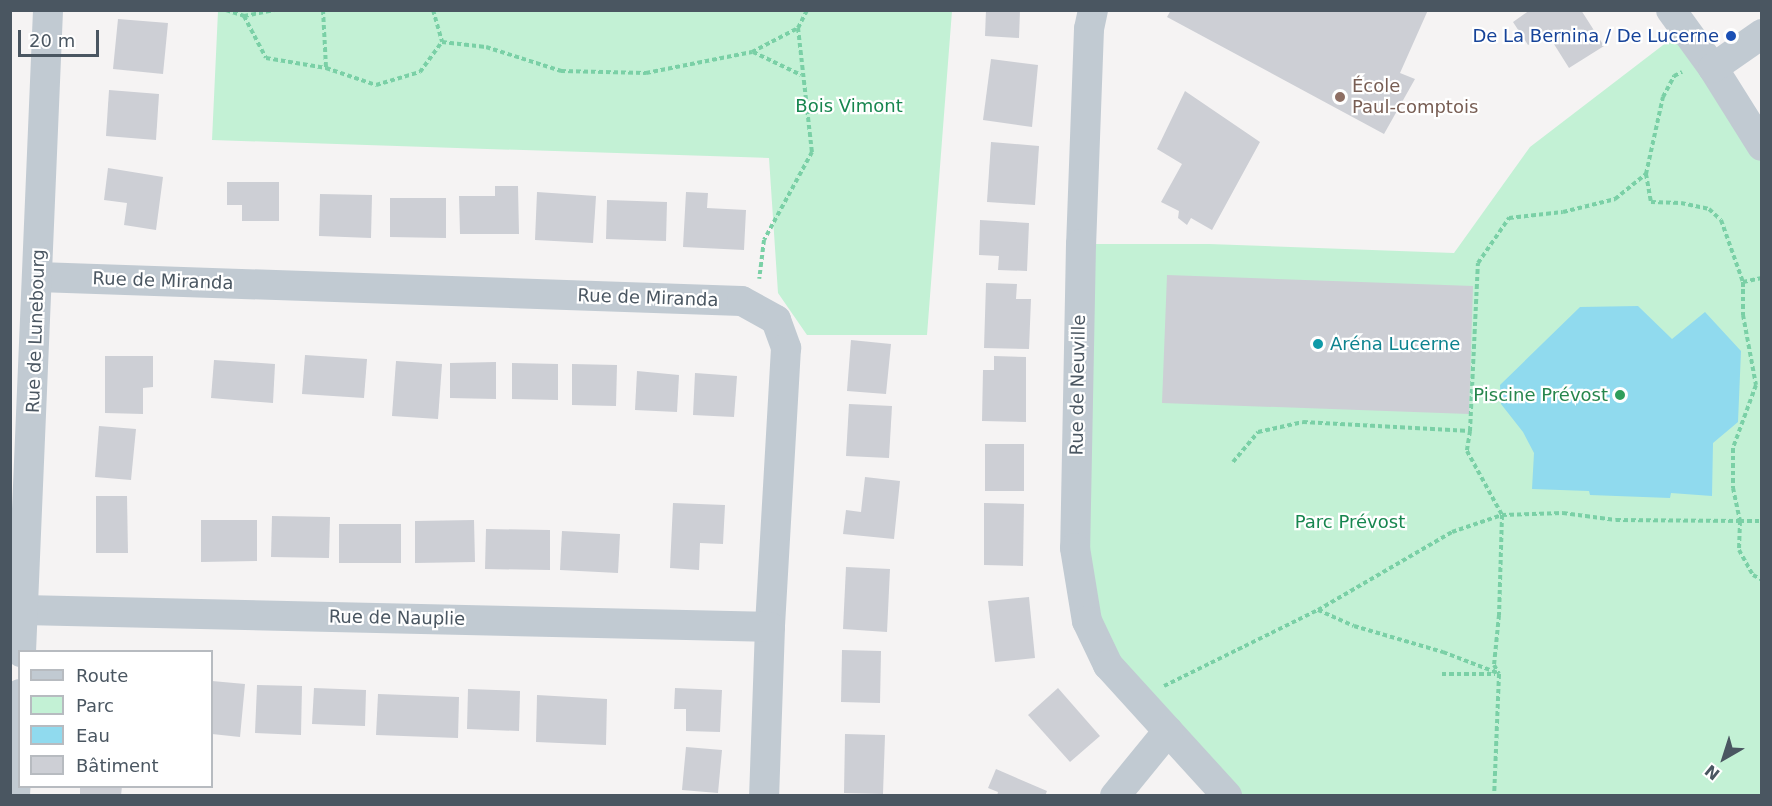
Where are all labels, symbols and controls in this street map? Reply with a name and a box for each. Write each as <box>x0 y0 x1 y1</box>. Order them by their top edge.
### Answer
scale bar <box>21 18 102 56</box>
place label: De La Bernina / De Lucerne <box>1472 25 1719 47</box>
marker: De La Bernina / De Lucerne <box>1724 29 1738 43</box>
text: 20 m <box>29 30 75 51</box>
place label: École Paul-comptois <box>1352 76 1478 118</box>
marker: École Paul-comptois <box>1333 90 1347 104</box>
park label: Bois Vimont <box>795 95 903 117</box>
street label: Rue de Lunebourg <box>22 249 50 413</box>
street label: Rue de Miranda <box>92 268 234 294</box>
street label: Rue de Miranda <box>577 285 719 311</box>
street label: Rue de Neuville <box>1066 314 1090 456</box>
place label: Aréna Lucerne <box>1330 333 1460 355</box>
marker: Aréna Lucerne <box>1311 337 1325 351</box>
place label: Piscine Prévost <box>1473 384 1608 406</box>
marker: Piscine Prévost <box>1613 388 1627 402</box>
park label: Parc Prévost <box>1295 511 1405 533</box>
street label: Rue de Nauplie <box>329 606 465 630</box>
legend <box>18 650 213 788</box>
text: Route <box>76 665 128 686</box>
text: Parc <box>76 695 114 716</box>
text: Eau <box>76 725 110 746</box>
north arrow <box>1694 728 1754 788</box>
text: Bâtiment <box>76 755 159 776</box>
text: N <box>1701 761 1724 784</box>

